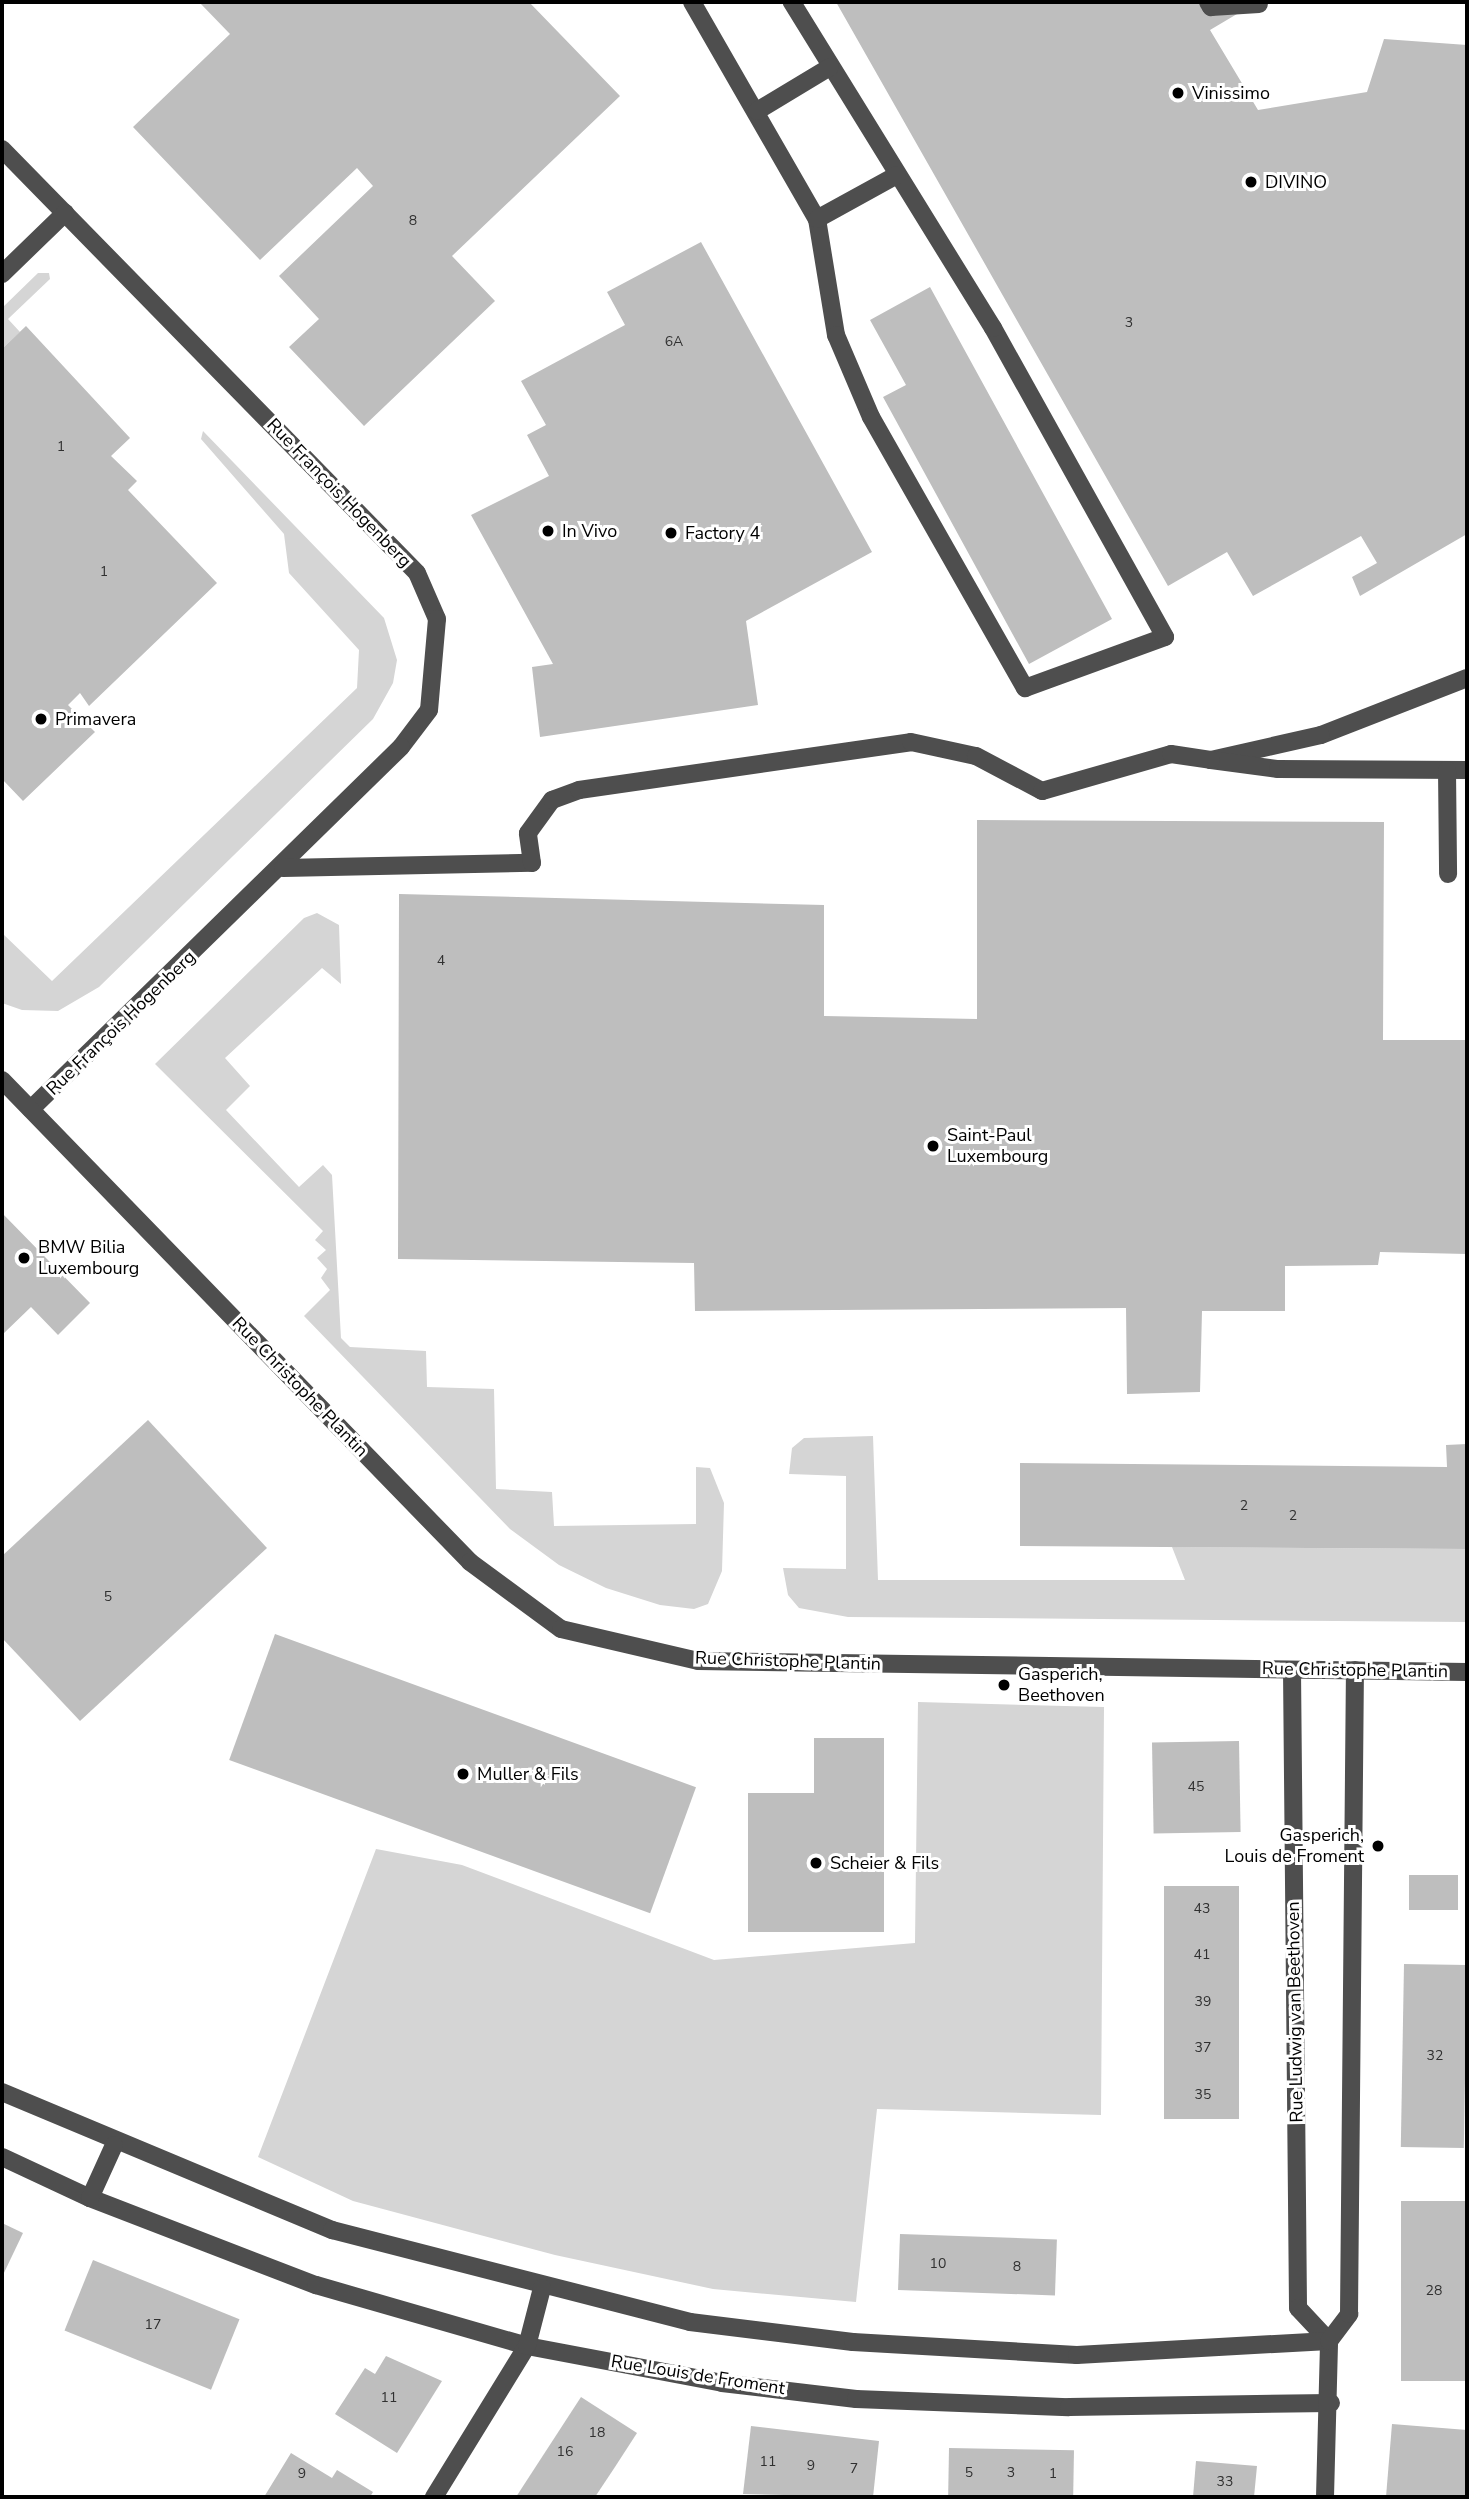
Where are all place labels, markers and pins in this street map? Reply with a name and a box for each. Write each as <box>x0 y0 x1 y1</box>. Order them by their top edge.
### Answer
place label: Vinissimo <box>1192 82 1270 104</box>
marker: Vinissimo <box>1170 85 1186 101</box>
place label: DIVINO <box>1265 171 1327 193</box>
marker: DIVINO <box>1243 174 1259 190</box>
place label: In Vivo <box>562 520 617 542</box>
place label: Factory 4 <box>685 522 760 544</box>
marker: In Vivo <box>540 523 556 539</box>
marker: Factory 4 <box>663 525 679 541</box>
place label: Primavera <box>55 708 136 730</box>
marker: Primavera <box>33 711 49 727</box>
place label: Saint-Paul Luxembourg <box>947 1125 1048 1168</box>
marker: Saint-Paul Luxembourg <box>925 1138 941 1154</box>
place label: BMW Bilia Luxembourg <box>38 1237 139 1280</box>
marker: BMW Bilia Luxembourg <box>16 1250 32 1266</box>
place label: Gasperich, Beethoven <box>1018 1664 1105 1706</box>
marker: Gasperich, Beethoven <box>996 1677 1012 1693</box>
place label: Muller & Fils <box>477 1763 579 1785</box>
marker: Muller & Fils <box>455 1766 471 1782</box>
place label: Gasperich, Louis de Froment <box>1225 1825 1364 1868</box>
marker: Gasperich, Louis de Froment <box>1370 1838 1386 1854</box>
place label: Scheier & Fils <box>830 1852 939 1874</box>
marker: Scheier & Fils <box>808 1855 824 1871</box>

